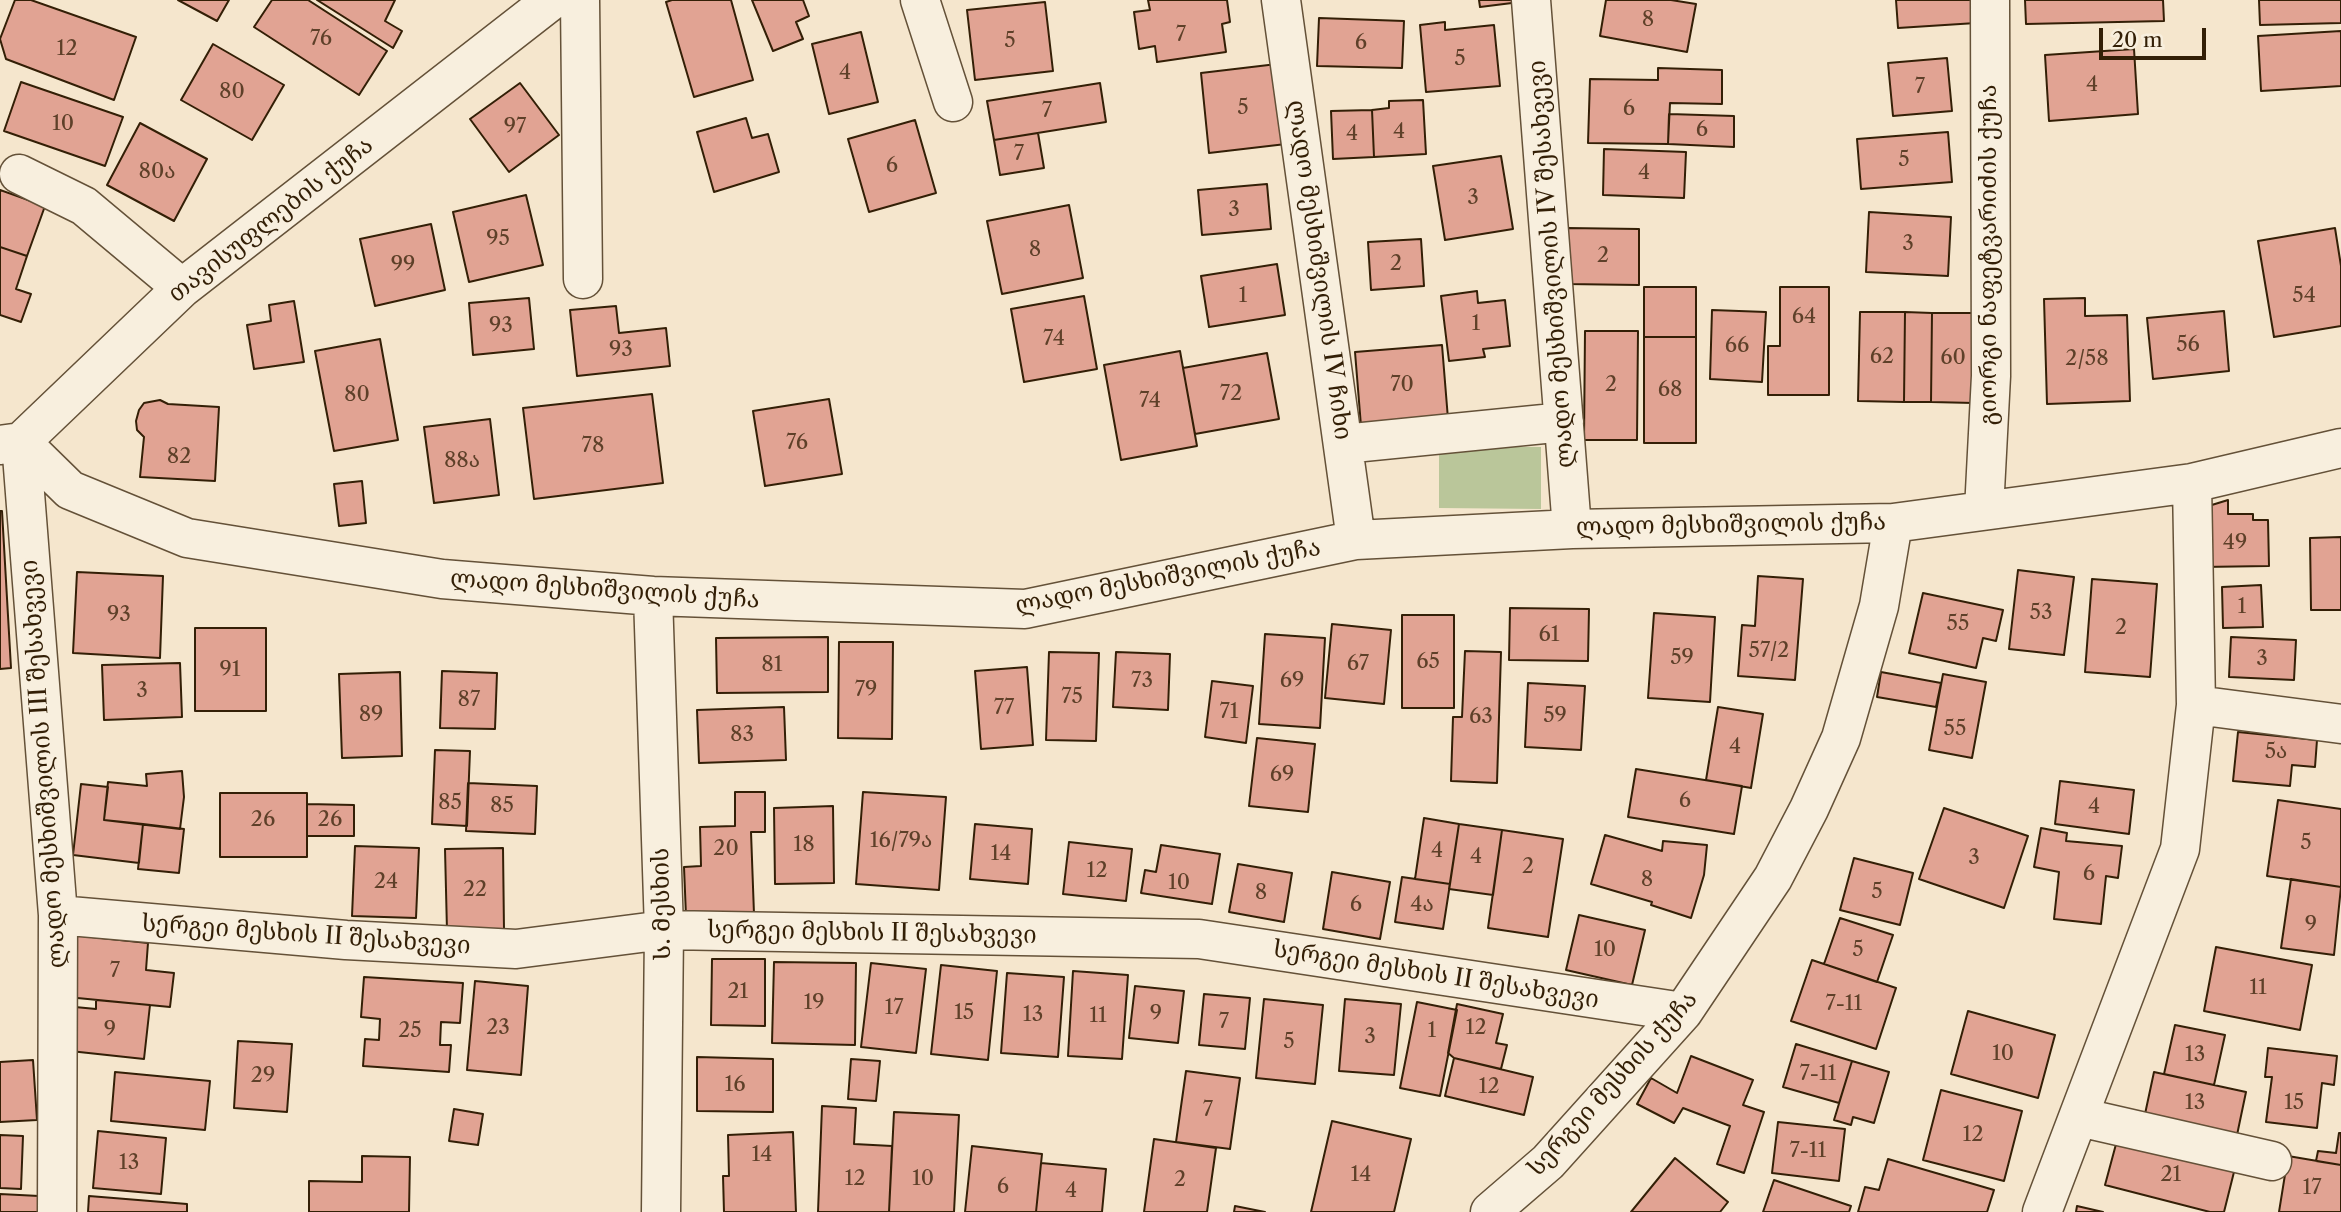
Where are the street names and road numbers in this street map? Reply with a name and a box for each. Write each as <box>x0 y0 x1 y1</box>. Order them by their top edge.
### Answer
street label: ლადო მესხიშვილის IV შესახვევი <box>1523 59 1581 469</box>
street label: გიორგი ნაფეტვარიძის ქუჩა <box>1975 84 2003 426</box>
street label: ლადო მესხიშვილის IV ჩიხი <box>1281 98 1357 442</box>
street label: თავისუფლების ქუჩა <box>163 131 379 309</box>
street label: ლადო მესხიშვილის ქუჩა <box>1576 508 1886 542</box>
street label: ლადო მესხიშვილის ქუჩა <box>1013 533 1323 621</box>
street label: ლადო მესხიშვილის III შესახვევი <box>15 559 73 969</box>
street label: ლადო მესხიშვილის ქუჩა <box>449 565 761 615</box>
street label: Ს. Მესხის <box>647 847 677 961</box>
street label: სერგეი მესხის II შესახვევი <box>141 909 471 961</box>
street label: სერგეი მესხის II შესახვევი <box>707 916 1037 950</box>
street label: სერგეი მესხის II შესახვევი <box>1271 935 1601 1015</box>
street label: სერგეი მესხის ქუჩა <box>1522 985 1704 1183</box>

